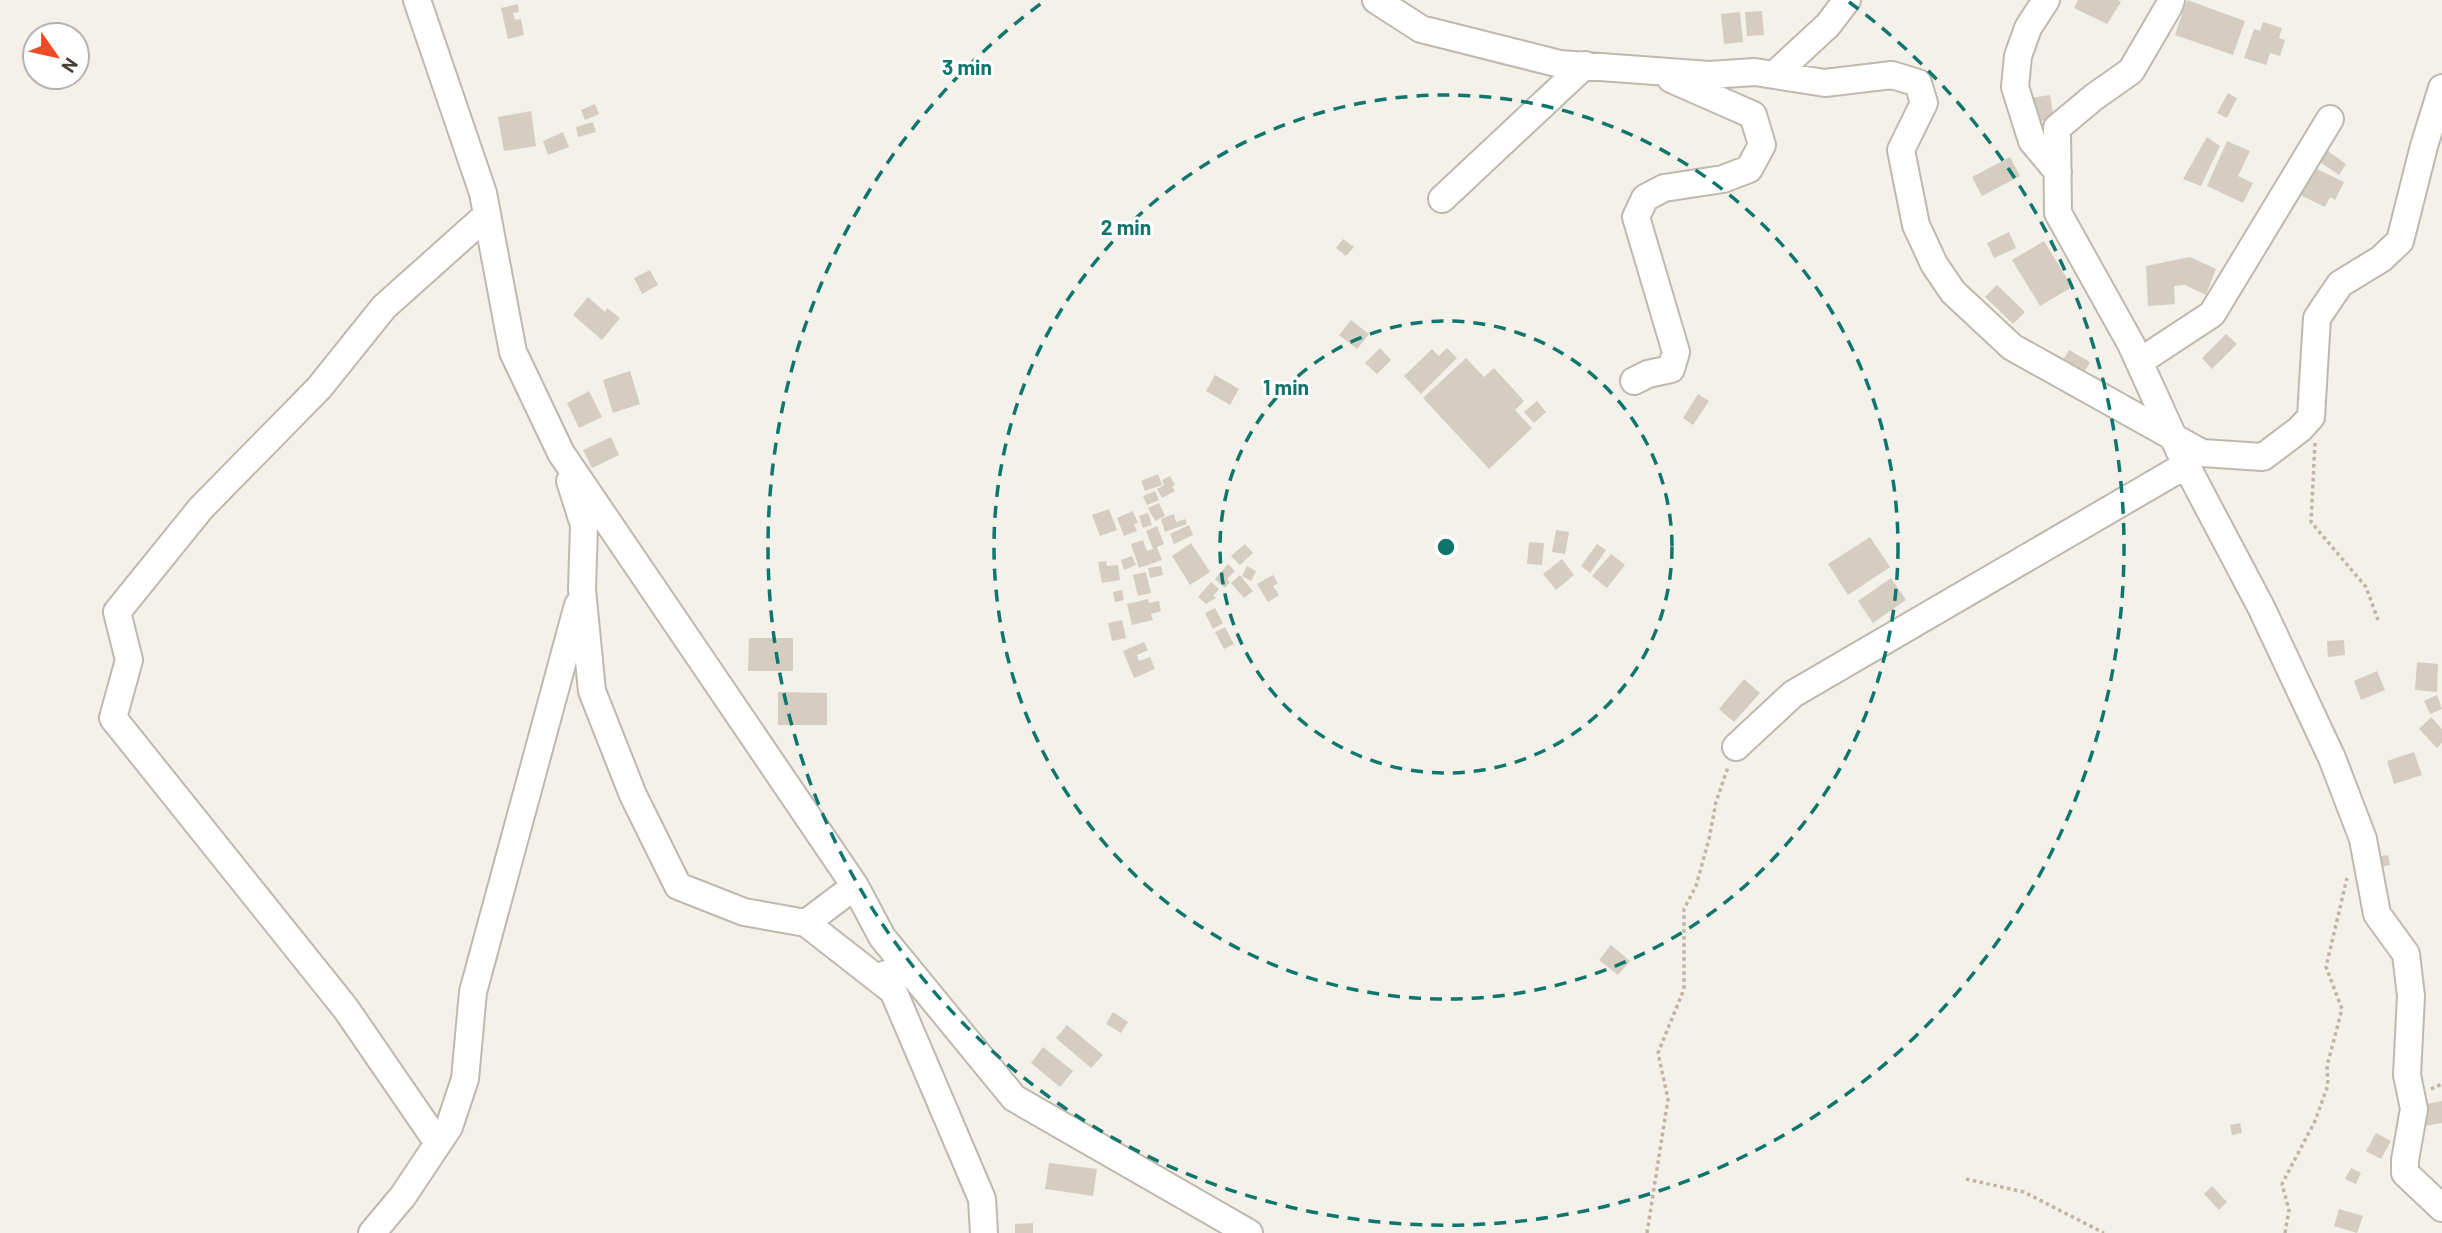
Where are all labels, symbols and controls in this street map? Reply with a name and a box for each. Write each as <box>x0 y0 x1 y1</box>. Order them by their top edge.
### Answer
north arrow <box>21 21 91 91</box>
text: N <box>57 54 84 77</box>
text: 3 min <box>942 54 992 79</box>
text: 2 min <box>1101 214 1151 239</box>
text: 1 min <box>1263 374 1309 399</box>
centre of rings <box>1434 535 1458 559</box>

